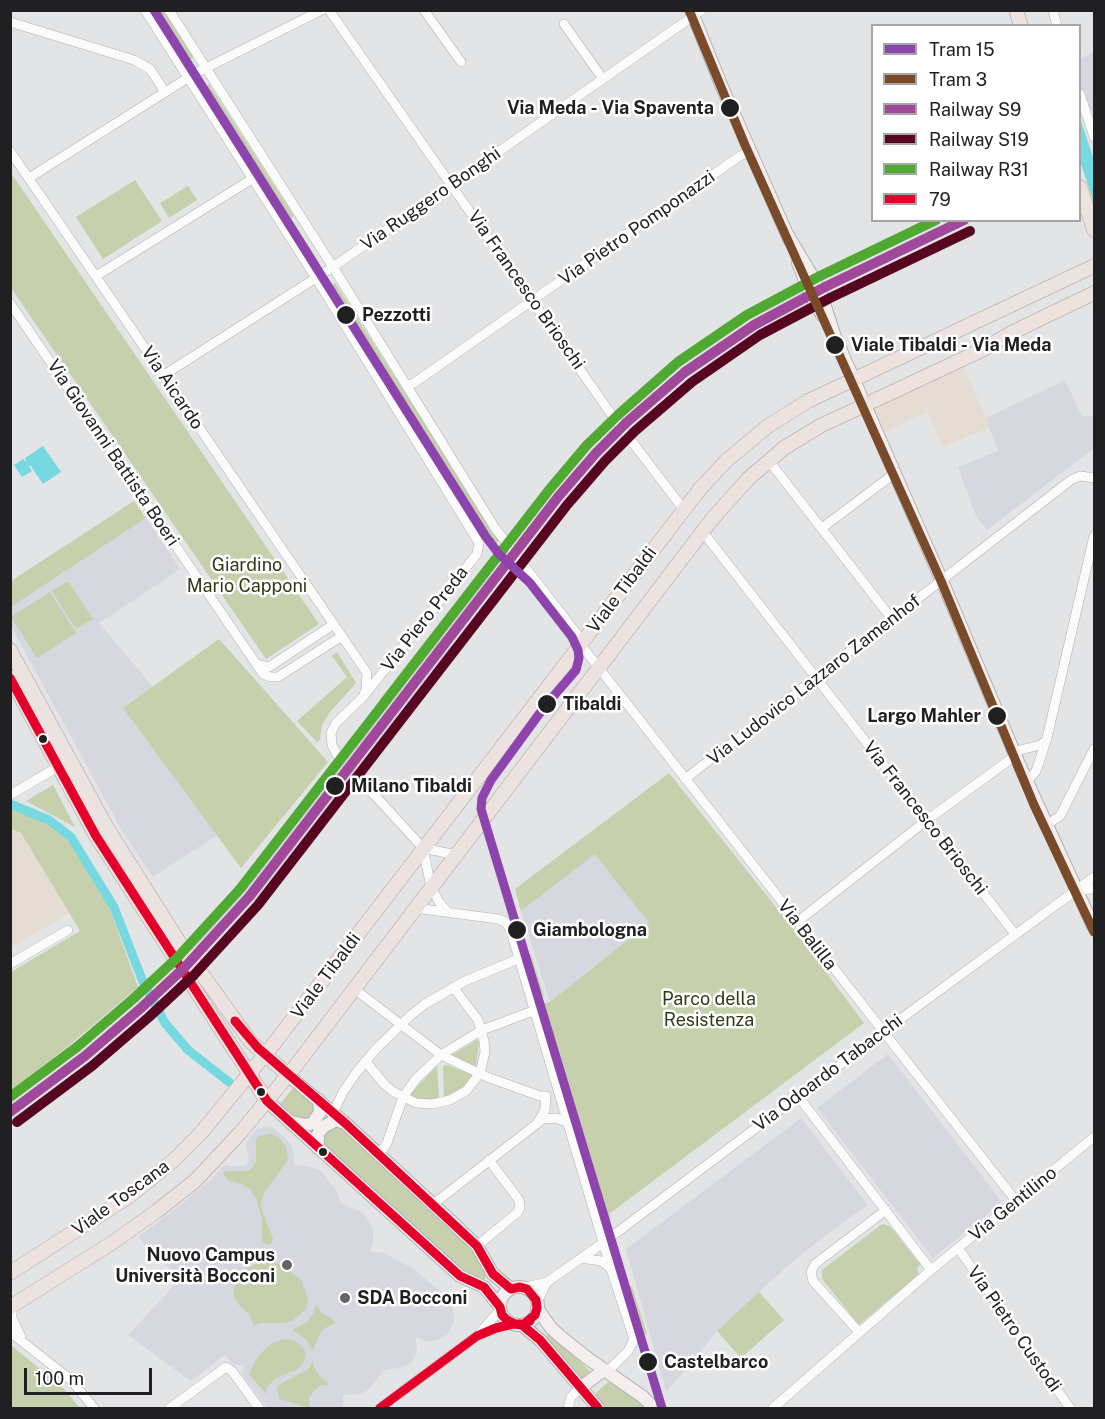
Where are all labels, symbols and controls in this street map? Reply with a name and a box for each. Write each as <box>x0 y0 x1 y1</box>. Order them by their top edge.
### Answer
legend <box>871 24 1081 222</box>
text: Tram 15 <box>929 39 995 60</box>
text: Tram 3 <box>929 69 987 90</box>
place label: Via Meda - Via Spaventa <box>507 97 714 119</box>
marker: Via Meda - Via Spaventa <box>719 97 741 119</box>
text: Railway S9 <box>929 99 1021 120</box>
text: Railway S19 <box>929 129 1029 150</box>
street label: Via Ruggero Bonghi <box>357 143 505 255</box>
text: Railway R31 <box>929 159 1029 180</box>
street label: Via Pietro Pomponazzi <box>555 166 719 290</box>
text: 79 <box>929 189 951 210</box>
street label: Via Francesco Brioschi <box>463 206 589 374</box>
marker: Pezzotti <box>335 304 357 326</box>
place label: Pezzotti <box>362 304 431 326</box>
marker: Viale Tibaldi - Via Meda <box>824 334 846 356</box>
place label: Viale Tibaldi - Via Meda <box>851 334 1051 356</box>
street label: Via Aicardo <box>136 342 208 434</box>
street label: Via Giovanni Battista Boeri <box>42 356 184 550</box>
street label: Viale Tibaldi <box>583 543 661 637</box>
park label: Giardino Mario Capponi <box>187 554 307 596</box>
street label: Via Piero Preda <box>377 562 473 676</box>
street label: Via Ludovico Lazzaro Zamenhof <box>703 590 925 770</box>
marker: Tibaldi <box>536 693 558 715</box>
place label: Tibaldi <box>563 693 621 715</box>
place label: Largo Mahler <box>867 705 981 727</box>
marker: Largo Mahler <box>986 705 1008 727</box>
unlabelled marker <box>37 733 49 745</box>
street label: Via Francesco Brioschi <box>858 737 992 899</box>
marker: Milano Tibaldi <box>324 775 346 797</box>
place label: Milano Tibaldi <box>351 775 472 797</box>
street label: Via Balilla <box>773 896 841 974</box>
marker: Giambologna <box>506 919 528 941</box>
place label: Giambologna <box>533 919 647 941</box>
street label: Viale Tibaldi <box>287 929 365 1023</box>
park label: Parco della Resistenza <box>662 988 756 1030</box>
street label: Via Odoardo Tabacchi <box>749 1010 907 1136</box>
unlabelled marker <box>255 1086 267 1098</box>
unlabelled marker <box>317 1146 329 1158</box>
street label: Viale Toscana <box>68 1156 174 1240</box>
street label: Via Gentilino <box>965 1162 1061 1246</box>
place label: Nuovo Campus Università Bocconi <box>115 1244 275 1286</box>
marker: Nuovo Campus Università Bocconi <box>280 1258 294 1272</box>
street label: Via Pietro Custodi <box>962 1262 1066 1396</box>
place label: SDA Bocconi <box>357 1287 467 1309</box>
marker: SDA Bocconi <box>338 1291 352 1305</box>
marker: Castelbarco <box>637 1351 659 1373</box>
place label: Castelbarco <box>664 1351 768 1373</box>
scale bar <box>27 1356 154 1394</box>
text: 100 m <box>35 1368 84 1389</box>

